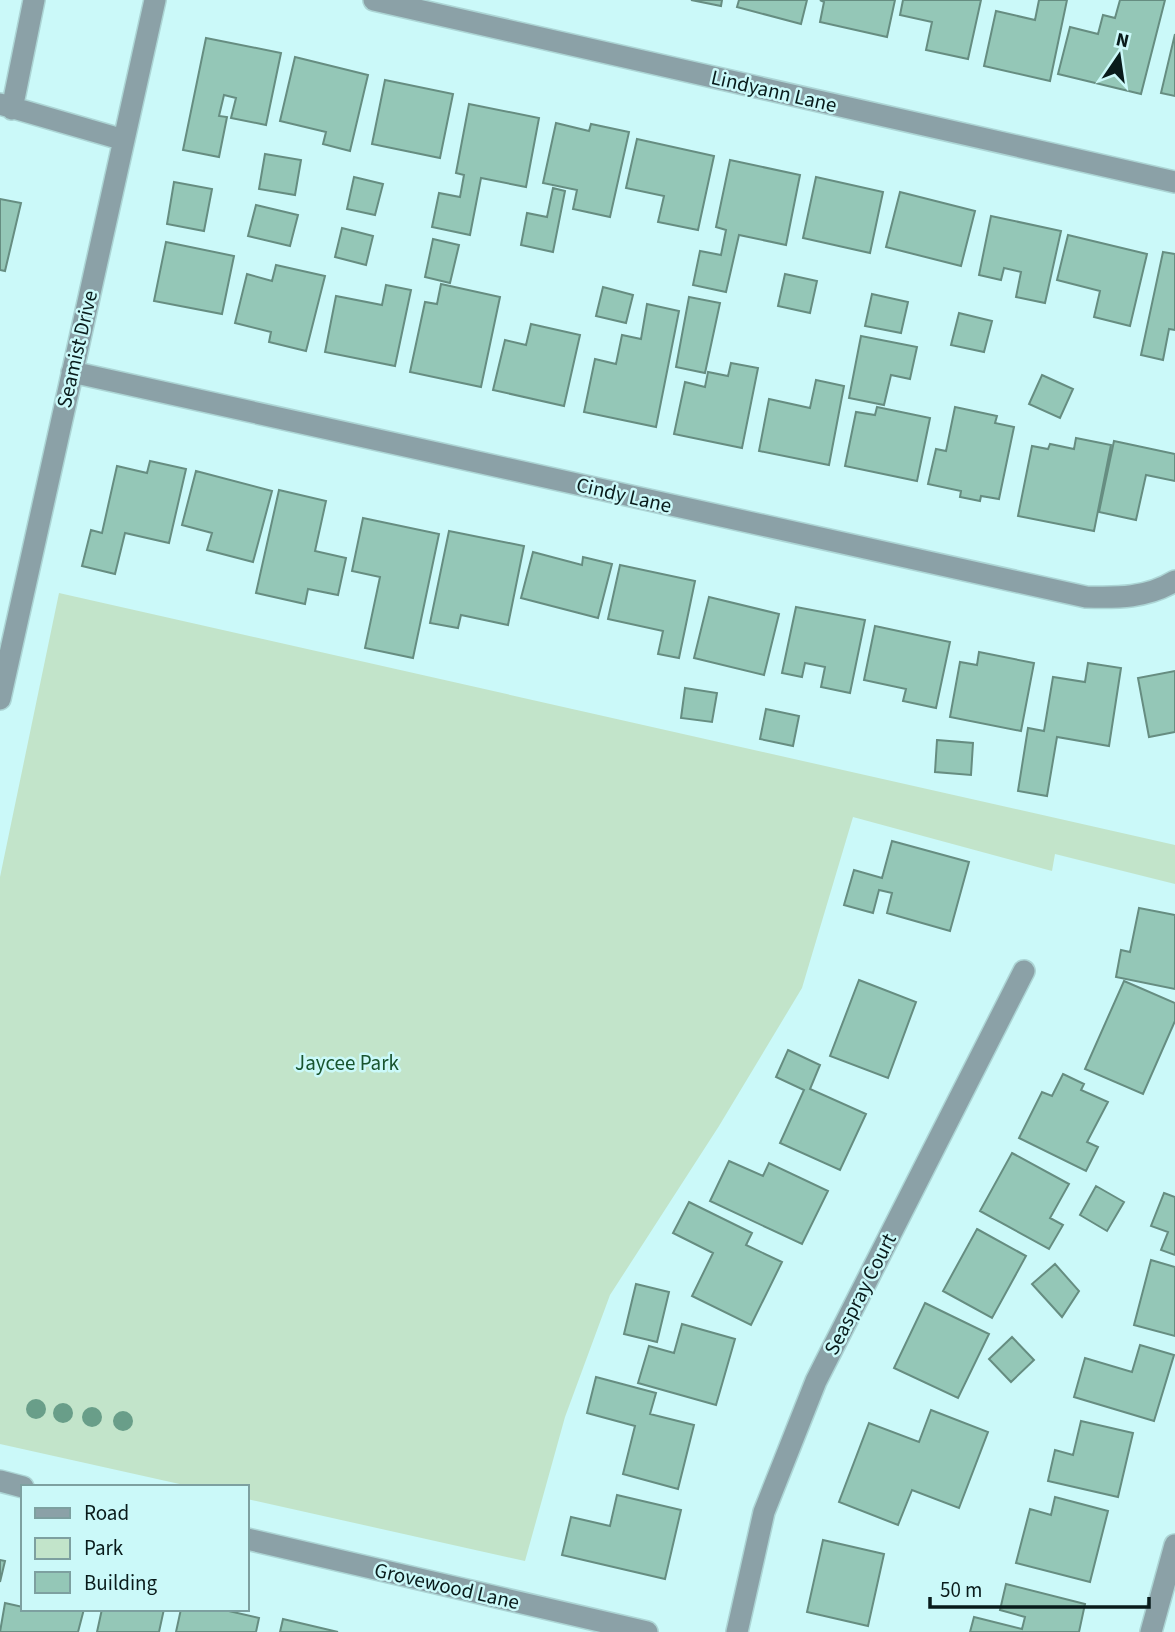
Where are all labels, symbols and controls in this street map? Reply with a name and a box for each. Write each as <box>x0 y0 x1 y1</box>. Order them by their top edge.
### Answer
north arrow <box>1084 21 1154 91</box>
text: N <box>1113 26 1132 55</box>
street label: Lindyann Lane <box>708 62 840 120</box>
street label: Seamist Drive <box>49 287 105 411</box>
street label: Cindy Lane <box>573 469 675 521</box>
park label: Jaycee Park <box>295 1048 399 1078</box>
street label: Seaspray Court <box>816 1228 904 1360</box>
legend <box>21 1485 248 1611</box>
text: Road <box>84 1498 129 1528</box>
text: Park <box>84 1533 124 1563</box>
street label: Grovewood Lane <box>372 1555 522 1617</box>
scale bar <box>930 1566 1149 1610</box>
text: Building <box>84 1568 158 1598</box>
text: 50 m <box>940 1575 982 1605</box>

